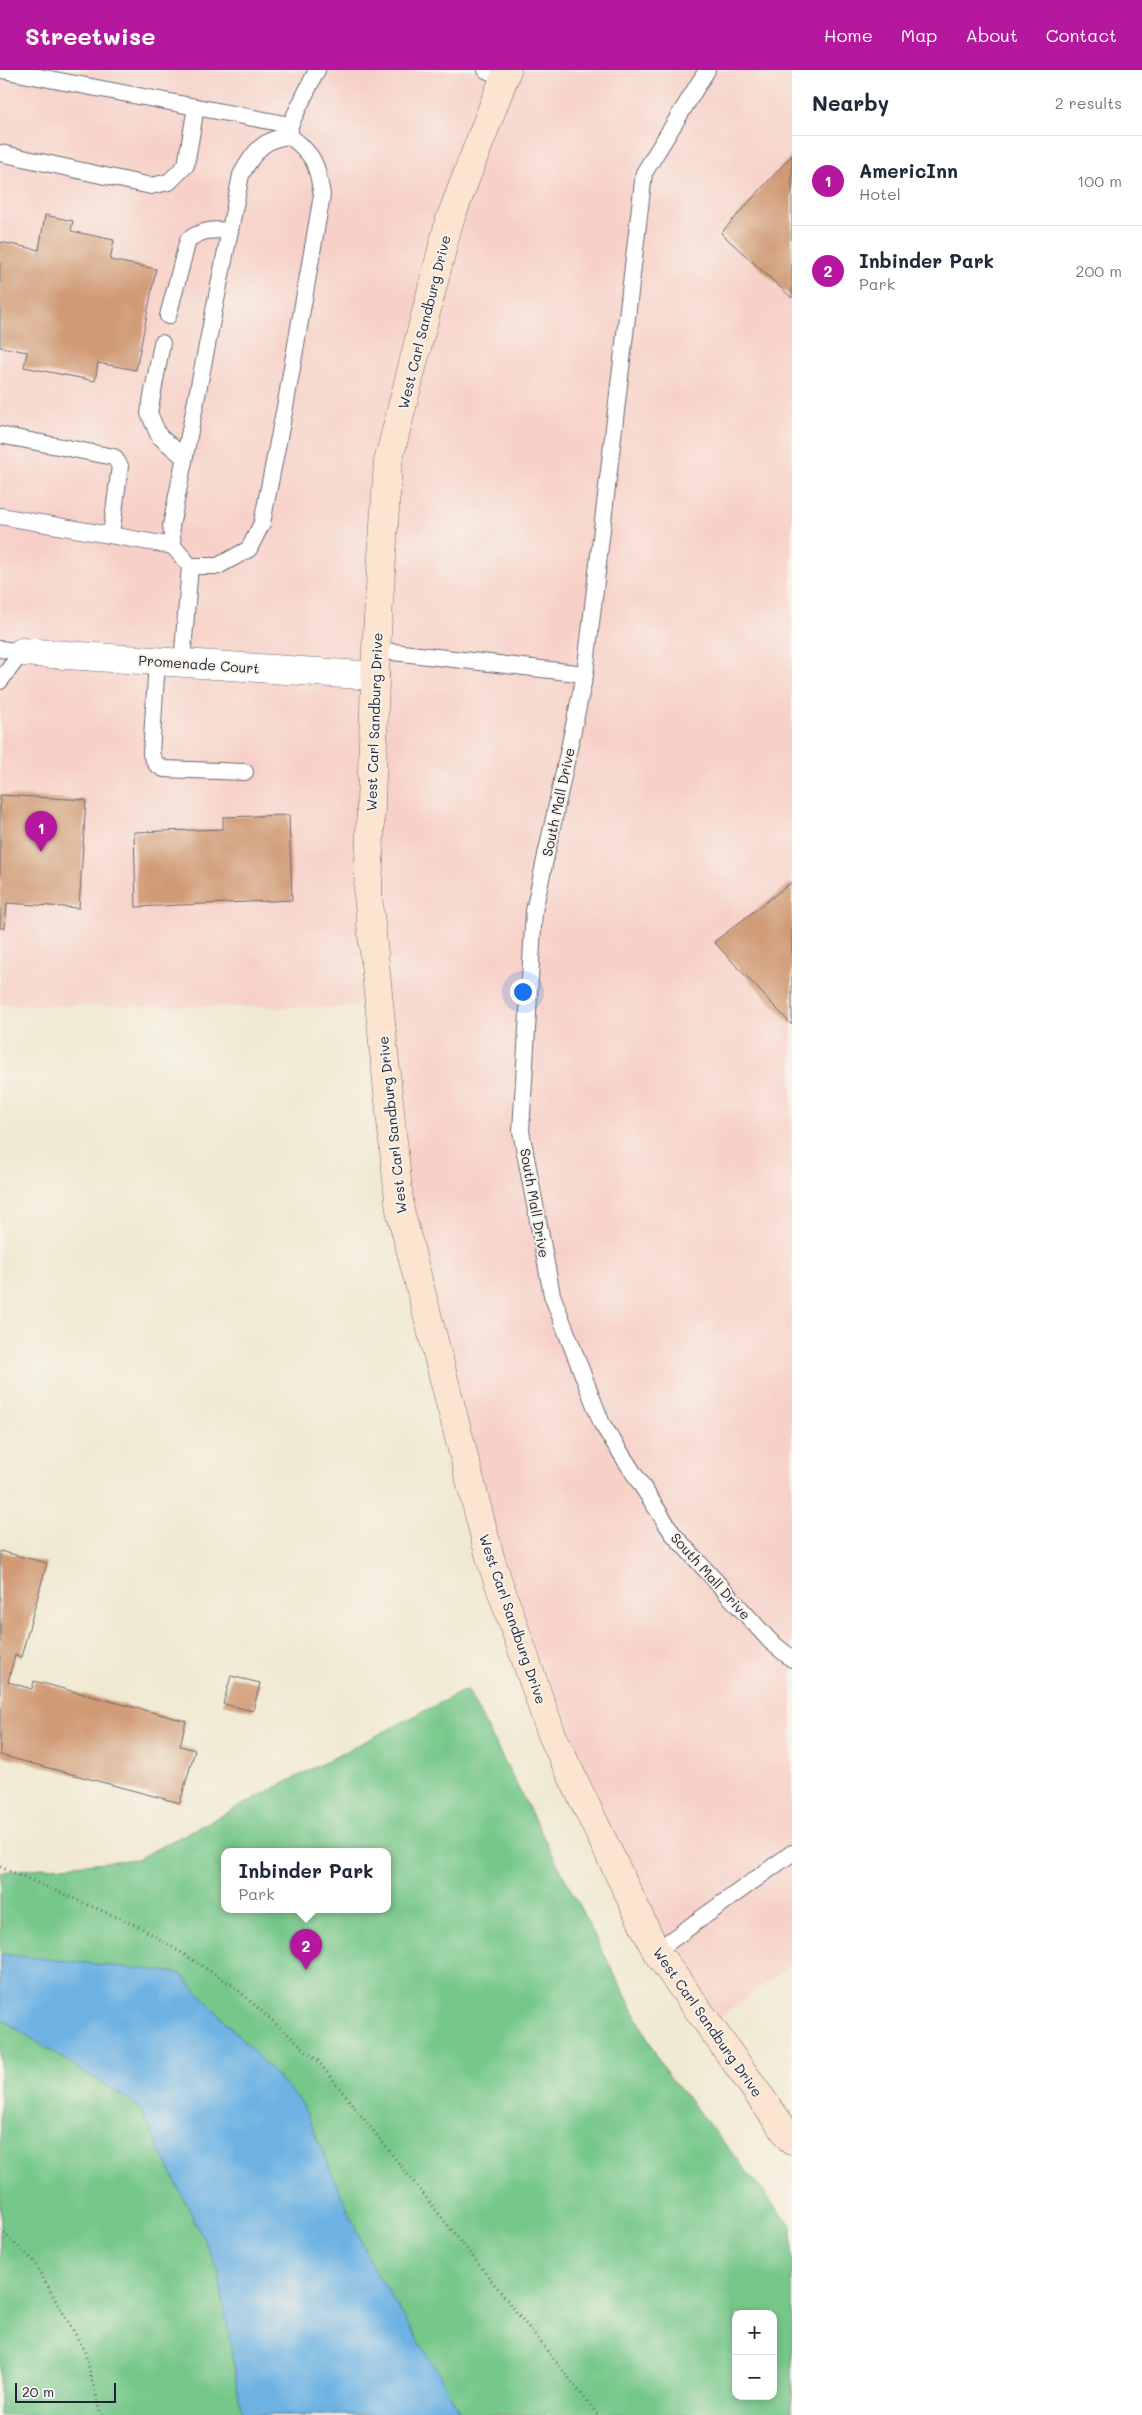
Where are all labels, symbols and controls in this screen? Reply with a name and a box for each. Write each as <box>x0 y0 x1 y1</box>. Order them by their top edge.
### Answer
text: Streetwise <box>25 20 155 51</box>
text: Home <box>824 23 873 47</box>
text: Map <box>901 23 937 47</box>
text: About <box>965 23 1018 47</box>
text: Contact <box>1046 23 1117 47</box>
text: Nearby <box>812 89 889 116</box>
text: 2 results <box>1055 92 1122 113</box>
text: AmericInn <box>859 158 958 183</box>
text: 1 <box>824 170 832 191</box>
text: 100 m <box>1077 170 1122 191</box>
text: Hotel <box>859 183 901 204</box>
street label: West Carl Sandburg Drive <box>393 233 455 411</box>
text: Inbinder Park <box>859 248 994 273</box>
text: 2 <box>824 260 832 281</box>
text: 200 m <box>1075 260 1122 281</box>
text: Park <box>859 273 895 294</box>
street label: West Carl Sandburg Drive <box>361 632 387 812</box>
street label: Promenade Court <box>138 650 260 678</box>
street label: South Mall Drive <box>537 746 579 858</box>
pin: 1 <box>25 811 57 852</box>
your location <box>510 979 536 1005</box>
street label: West Carl Sandburg Drive <box>373 1035 411 1215</box>
street label: South Mall Drive <box>516 1147 554 1259</box>
street label: South Mall Drive <box>667 1528 755 1624</box>
street label: West Carl Sandburg Drive <box>475 1531 551 1707</box>
popup <box>221 1848 391 1913</box>
text: Inbinder Park <box>239 1858 373 1883</box>
text: Park <box>239 1883 275 1904</box>
pin: 2 <box>290 1929 322 1970</box>
street label: West Carl Sandburg Drive <box>649 1943 767 2101</box>
map controls <box>732 2310 777 2400</box>
button: + <box>732 2310 777 2355</box>
button: − <box>732 2355 777 2400</box>
scale bar <box>15 2380 116 2403</box>
text: 20 m <box>22 2382 54 2401</box>

